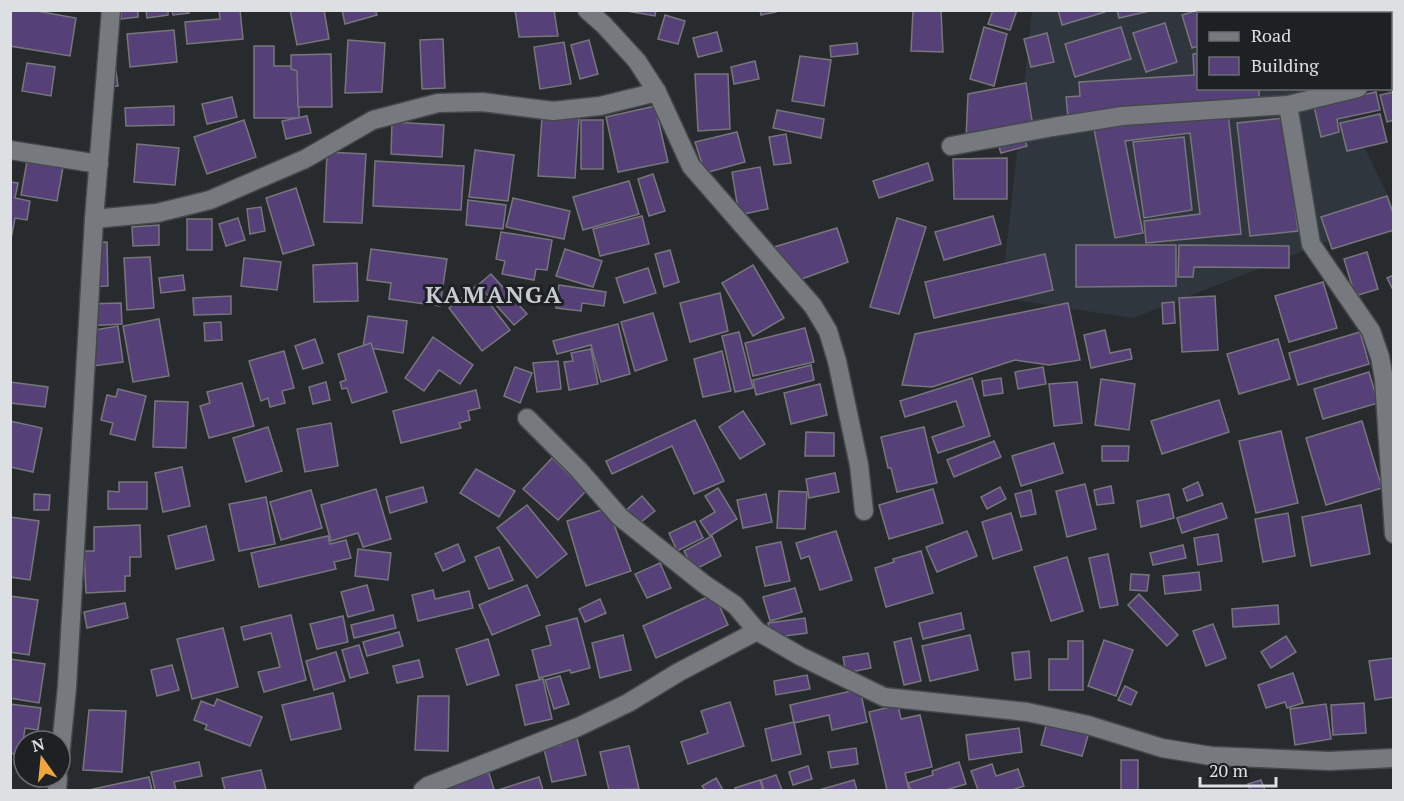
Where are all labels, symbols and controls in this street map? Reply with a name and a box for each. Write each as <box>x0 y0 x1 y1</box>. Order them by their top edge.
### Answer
legend <box>1197 12 1392 90</box>
text: Road <box>1251 23 1291 47</box>
text: Building <box>1251 53 1319 77</box>
district label: KAMANGA <box>425 278 563 310</box>
north arrow <box>12 729 72 789</box>
text: N <box>29 732 47 757</box>
scale bar <box>1200 750 1276 788</box>
text: 20 m <box>1209 758 1249 782</box>

